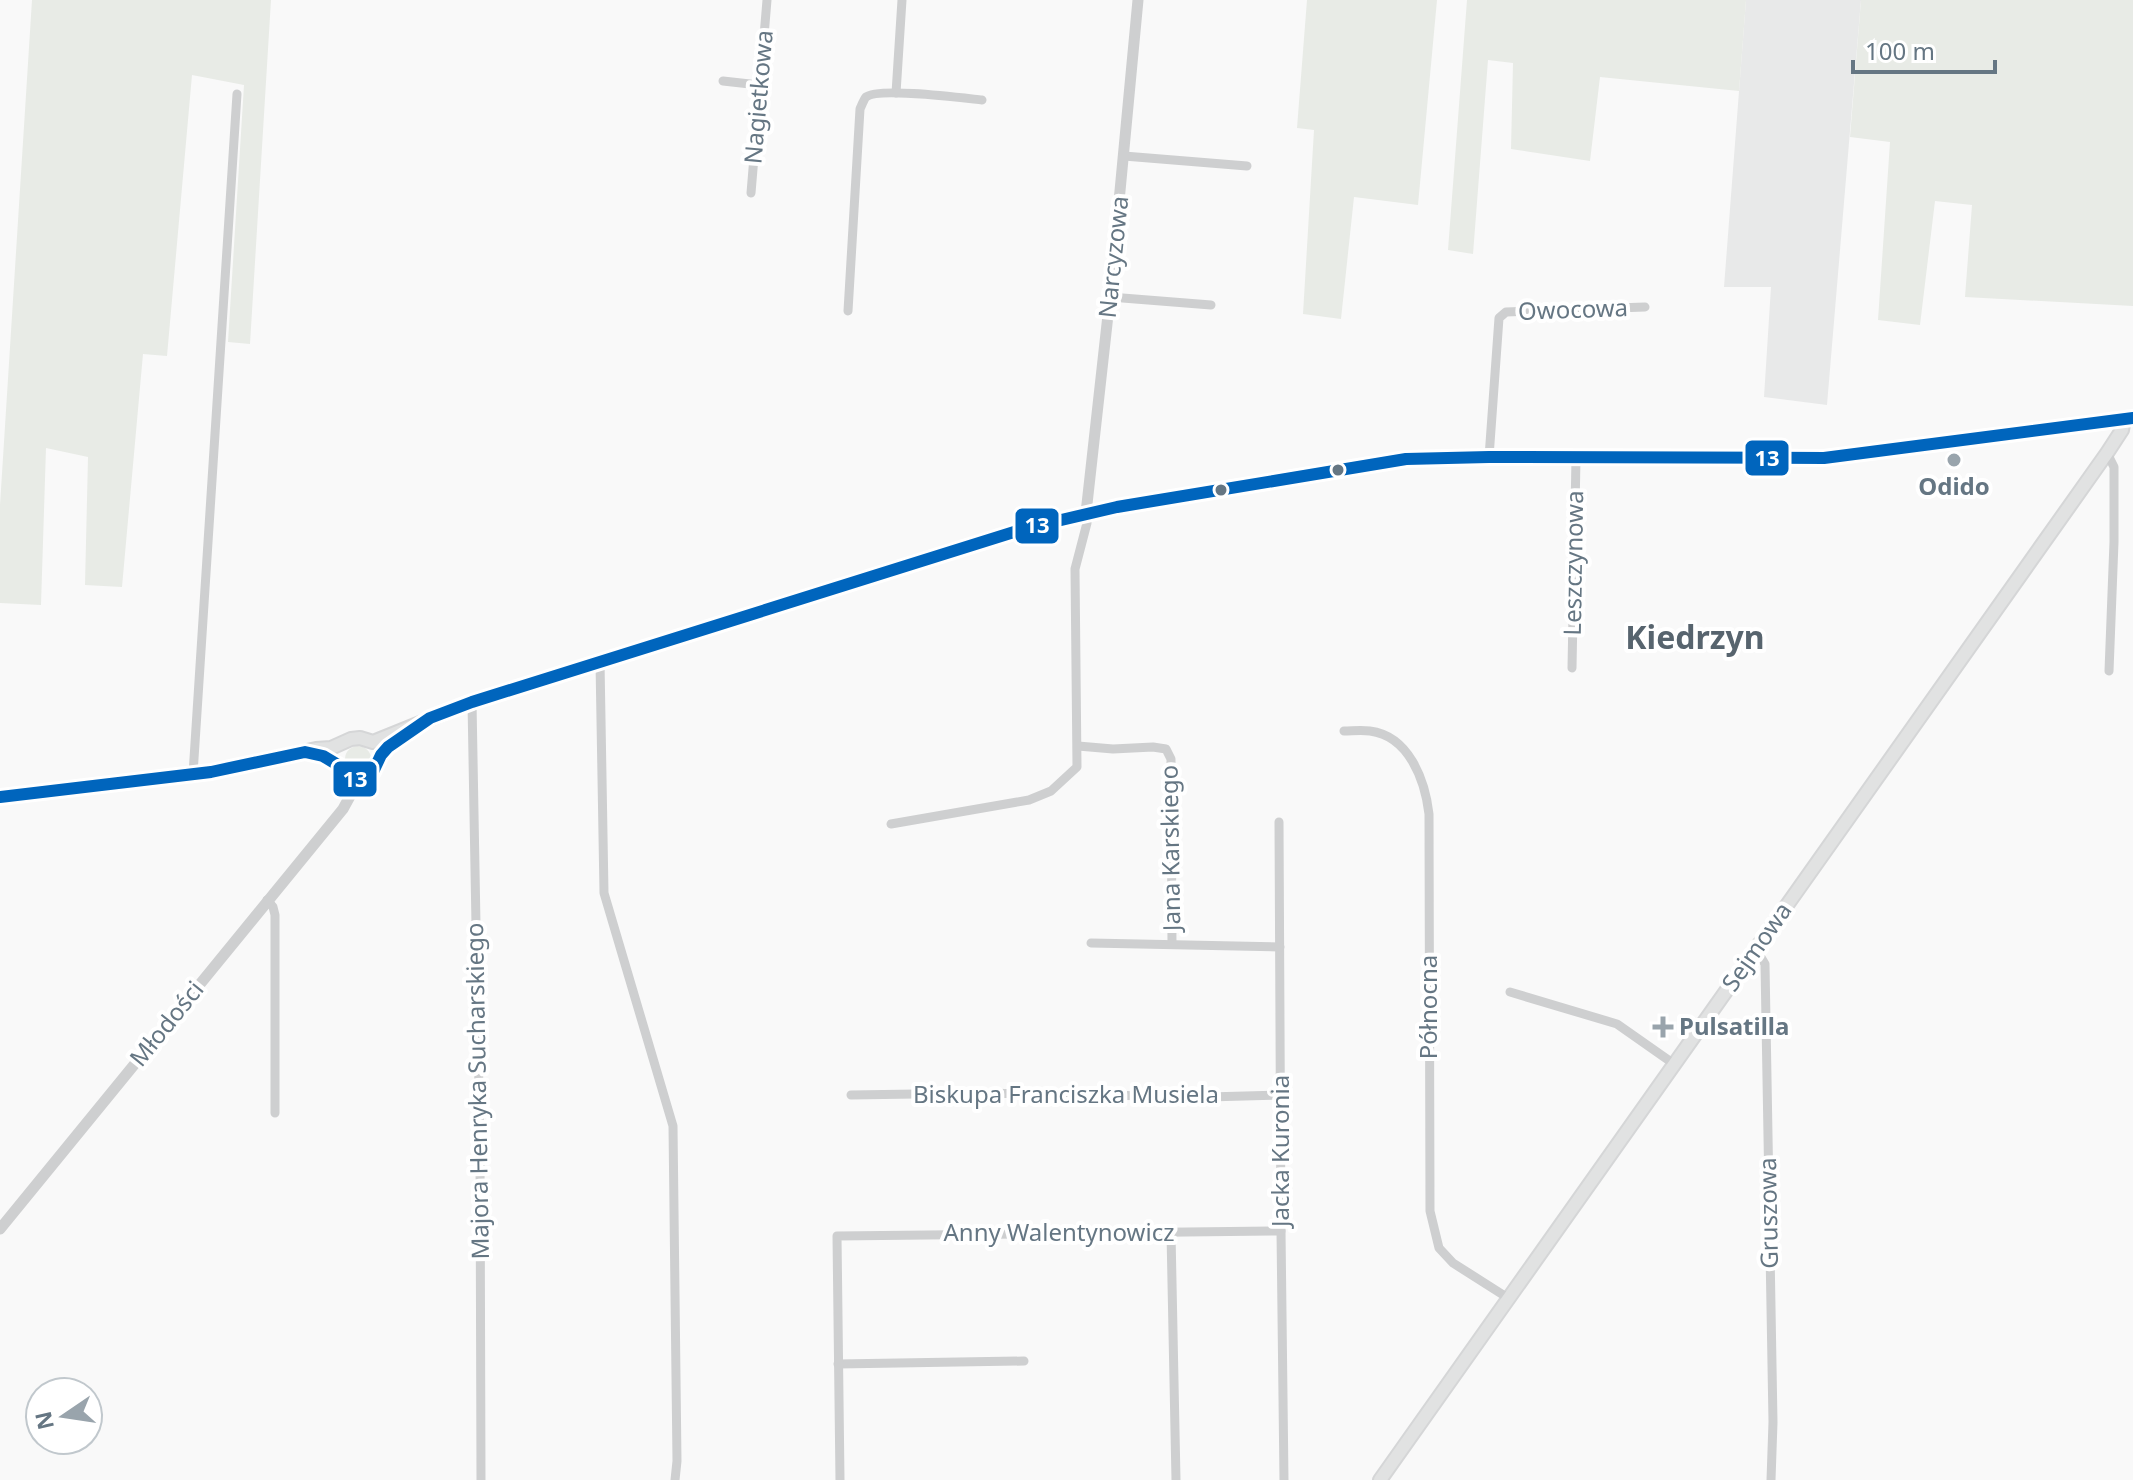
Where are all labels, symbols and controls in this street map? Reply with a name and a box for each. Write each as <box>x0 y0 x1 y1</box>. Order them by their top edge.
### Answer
scale bar <box>1853 24 1995 74</box>
street label: Nagietkowa <box>735 29 780 165</box>
text: 100 m <box>1865 34 1935 67</box>
street label: Narcyzowa <box>1090 194 1135 320</box>
street label: Owocowa <box>1517 290 1629 327</box>
line badge: 13 <box>1744 439 1790 477</box>
text: 13 <box>1754 442 1780 472</box>
marker: Odido <box>1945 451 1963 469</box>
unlabelled marker <box>1330 462 1346 478</box>
place label: Odido <box>1918 469 1990 502</box>
unlabelled marker <box>1213 482 1229 498</box>
street label: Leszczynowa <box>1555 490 1590 636</box>
line badge: 13 <box>1014 507 1060 545</box>
text: 13 <box>1024 509 1050 539</box>
district label: Kiedrzyn <box>1625 615 1765 658</box>
line badge: 13 <box>332 760 378 798</box>
text: 13 <box>342 763 368 793</box>
street label: Jana Karskiego <box>1152 765 1187 933</box>
street label: Sejmowa <box>1713 895 1798 997</box>
street label: Majora Henryka Sucharskiego <box>457 922 496 1260</box>
street label: Północna <box>1411 955 1444 1059</box>
street label: Młodości <box>121 973 210 1073</box>
place label: Pulsatilla <box>1679 1009 1789 1042</box>
marker: Pulsatilla <box>1654 1018 1672 1036</box>
street label: Jacka Kuronia <box>1263 1075 1296 1229</box>
street label: Biskupa Franciszka Musiela <box>913 1077 1219 1110</box>
street label: Gruszowa <box>1750 1157 1785 1269</box>
street label: Anny Walentynowicz <box>944 1215 1174 1248</box>
north arrow <box>24 1376 104 1456</box>
text: N <box>27 1409 60 1433</box>

